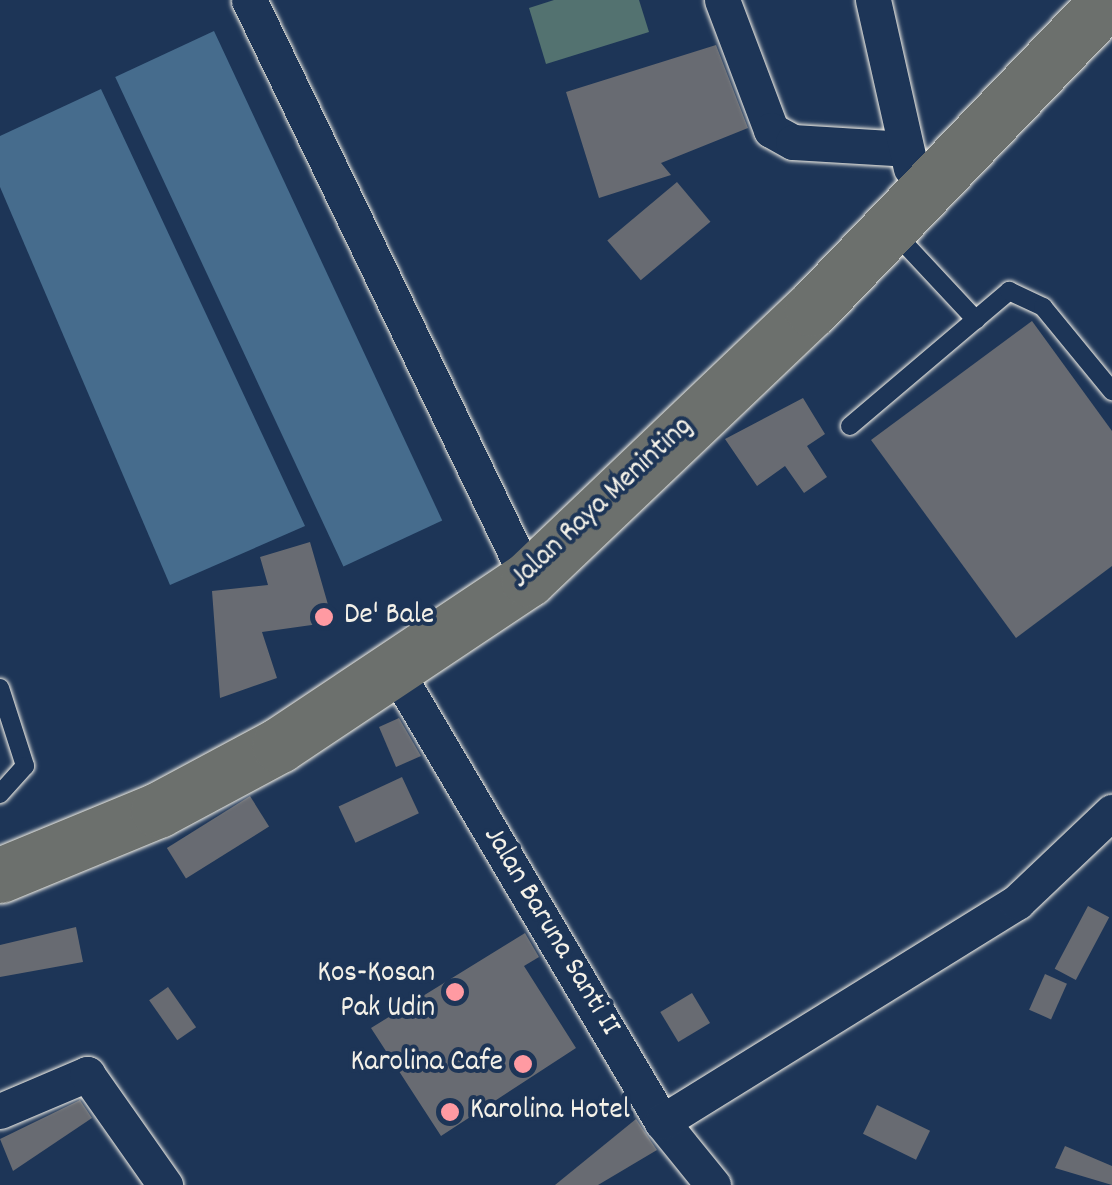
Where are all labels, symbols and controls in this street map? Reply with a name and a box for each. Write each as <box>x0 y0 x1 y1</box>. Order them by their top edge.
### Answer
street label: Jalan Raya Meninting <box>504 410 702 598</box>
place label: De' Bale <box>344 599 434 635</box>
marker: De' Bale <box>313 606 335 628</box>
street label: Jalan Baruna Santi II <box>473 821 627 1043</box>
place label: Kos-Kosan Pak Udin <box>317 957 435 1028</box>
marker: Kos-Kosan Pak Udin <box>444 981 466 1003</box>
place label: Karolina Cafe <box>351 1046 503 1082</box>
marker: Karolina Cafe <box>512 1053 534 1075</box>
place label: Karolina Hotel <box>470 1094 630 1130</box>
marker: Karolina Hotel <box>439 1101 461 1123</box>

